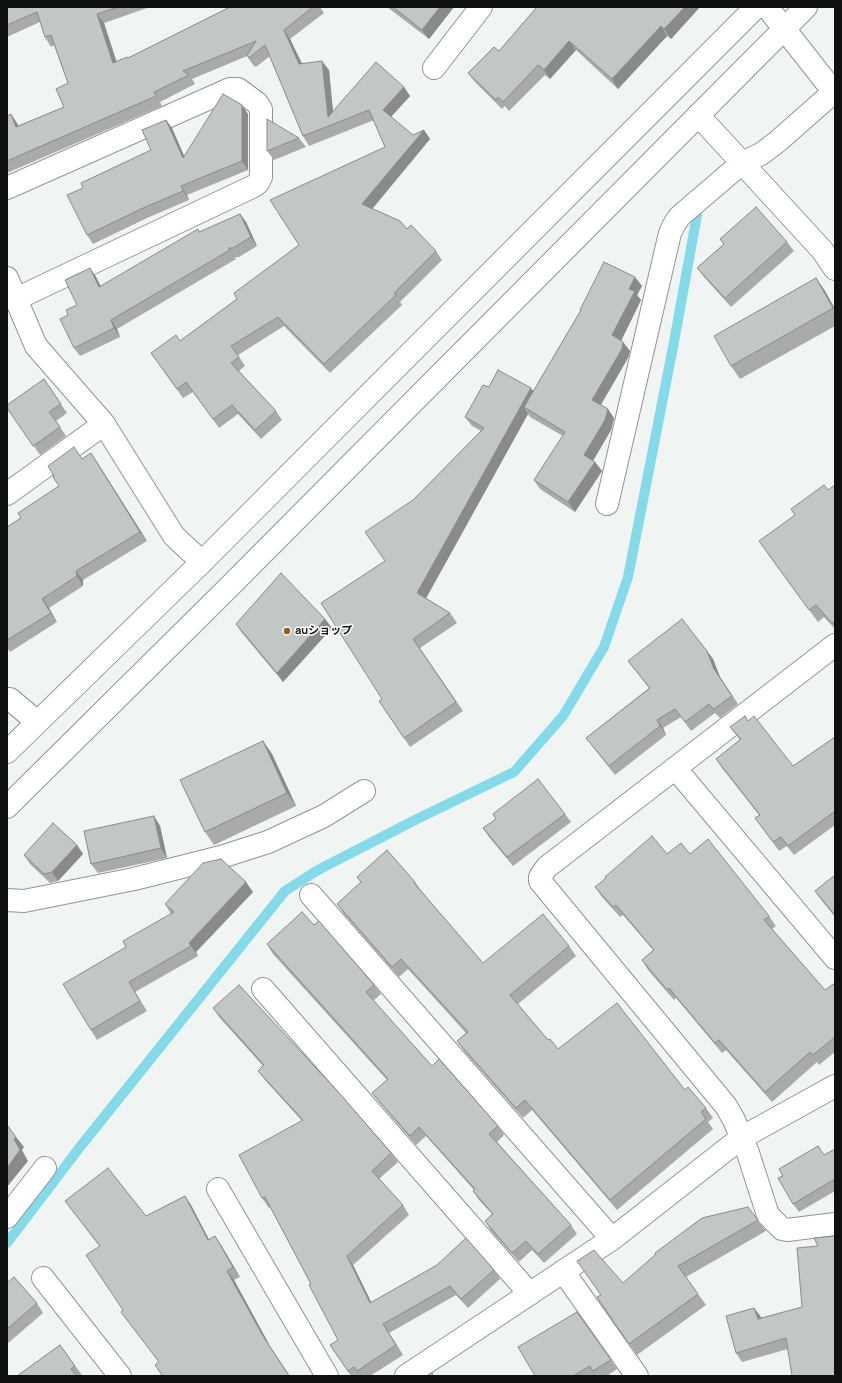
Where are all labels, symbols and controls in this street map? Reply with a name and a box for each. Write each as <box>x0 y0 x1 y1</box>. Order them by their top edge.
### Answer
place label: auショップ <box>295 624 352 638</box>
marker: auショップ <box>282 626 292 636</box>

